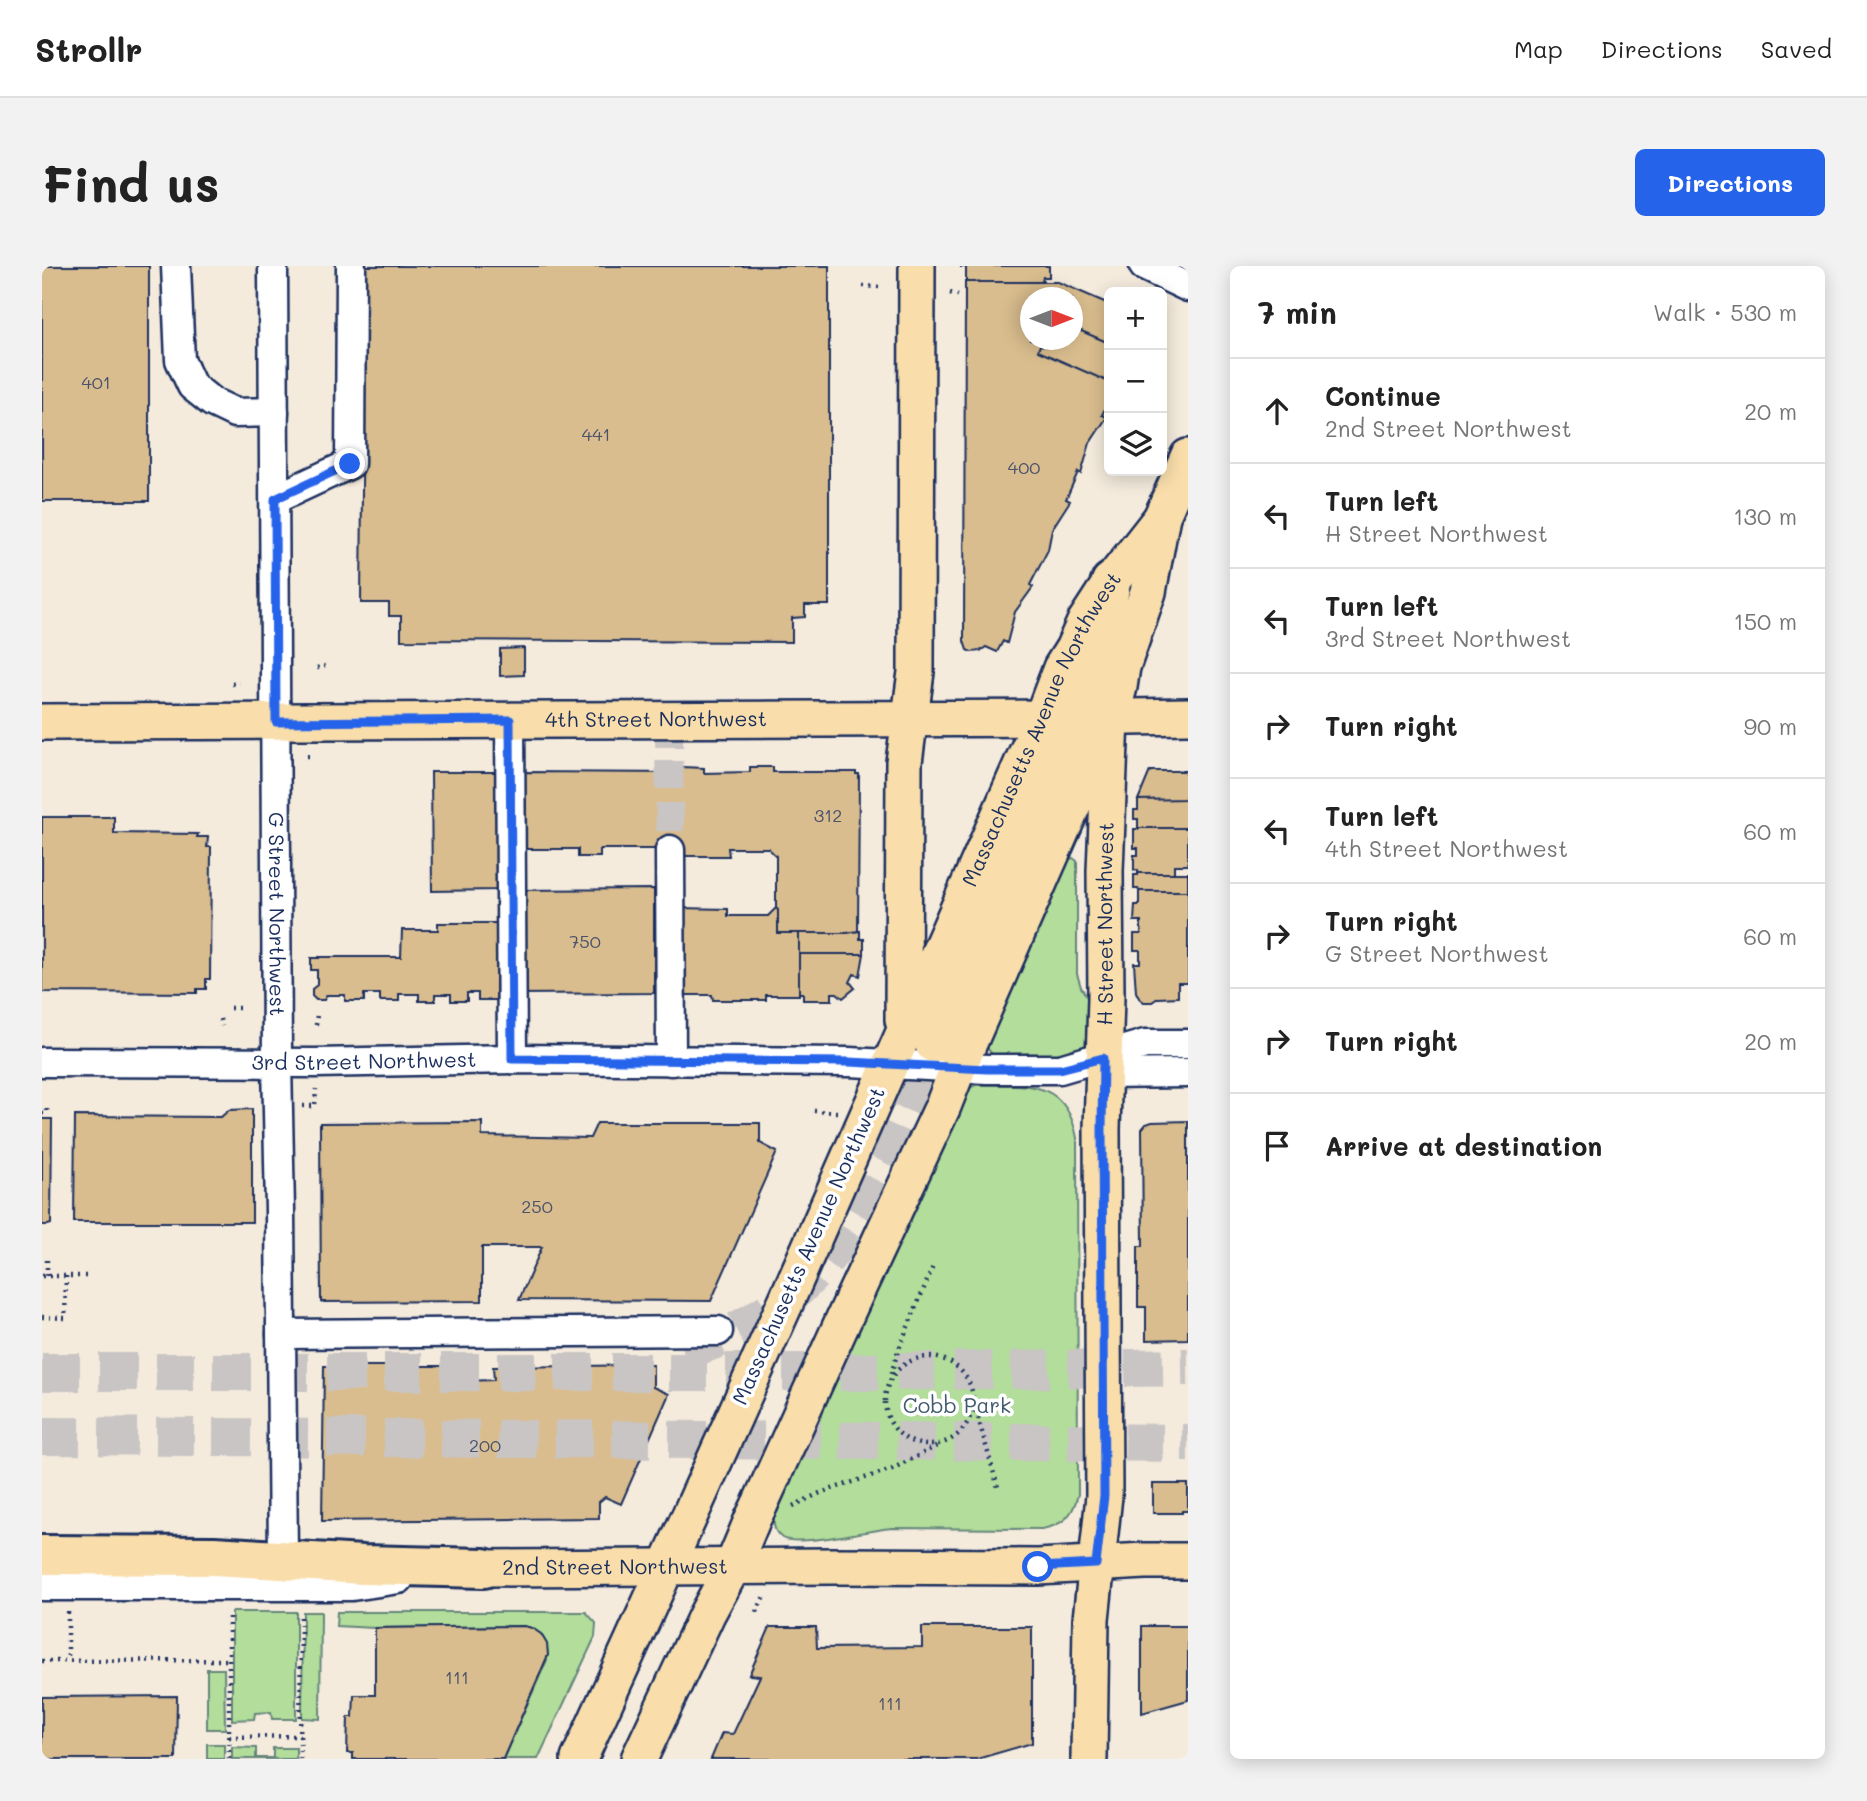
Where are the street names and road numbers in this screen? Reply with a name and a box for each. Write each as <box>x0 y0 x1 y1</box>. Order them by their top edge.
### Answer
street label: Massachusetts Avenue Northwest <box>955 565 1126 890</box>
street label: 4th Street Northwest <box>545 704 767 732</box>
street label: G Street Northwest <box>264 812 292 1016</box>
street label: H Street Northwest <box>1090 821 1119 1026</box>
street label: 3rd Street Northwest <box>252 1045 477 1075</box>
street label: Massachusetts Avenue Northwest <box>725 1082 890 1409</box>
street label: 2nd Street Northwest <box>502 1552 728 1580</box>

